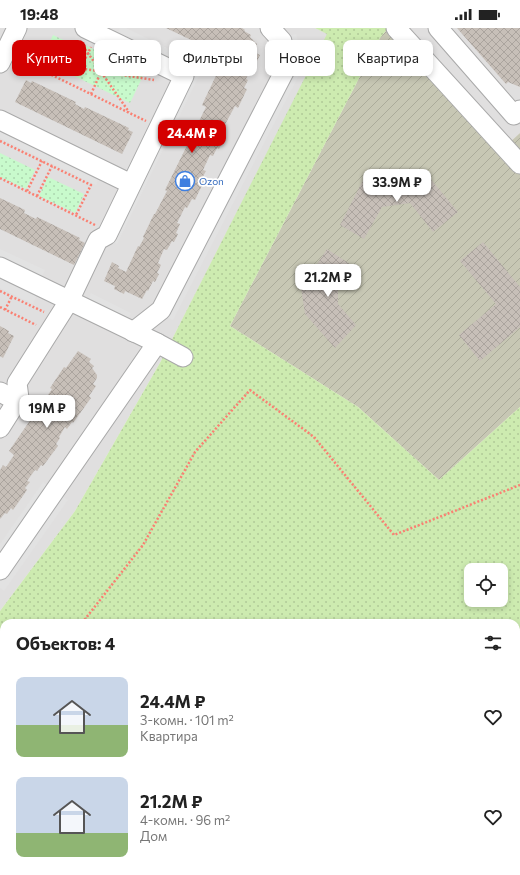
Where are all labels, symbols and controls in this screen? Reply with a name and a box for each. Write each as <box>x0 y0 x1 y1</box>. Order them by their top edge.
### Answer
text: 19:48 <box>20 5 59 23</box>
chip: Купить <box>12 40 86 76</box>
chip: Снять <box>94 40 161 76</box>
chip: Фильтры <box>169 40 257 76</box>
chip: Новое <box>265 40 335 76</box>
chip: Квартира <box>343 40 433 76</box>
pin: 24.4M ₽ <box>155 120 229 154</box>
text: 24.4M ₽ <box>167 125 217 141</box>
pin: 33.9M ₽ <box>360 169 434 203</box>
shop icon: Ozon <box>174 170 196 192</box>
text: 33.9M ₽ <box>372 174 422 190</box>
place label: Ozon <box>199 175 224 187</box>
pin: 21.2M ₽ <box>291 264 365 298</box>
text: 21.2M ₽ <box>304 269 352 285</box>
pin: 19M ₽ <box>19 395 75 429</box>
text: 19M ₽ <box>28 400 66 416</box>
map controls <box>464 563 508 607</box>
button: locate <box>464 563 508 607</box>
icon: filters <box>482 632 504 654</box>
text: Объектов: 4 <box>16 633 115 654</box>
text: 24.4M ₽ <box>140 691 205 712</box>
icon: home <box>48 693 96 741</box>
icon: heart <box>482 706 504 728</box>
text: 3-комн. · 101 m² <box>140 712 234 728</box>
text: Квартира <box>140 728 198 744</box>
text: 21.2M ₽ <box>140 791 202 812</box>
icon: home <box>48 793 96 841</box>
icon: heart <box>482 806 504 828</box>
text: 4-комн. · 96 m² <box>140 812 230 828</box>
text: Дом <box>140 828 167 844</box>

